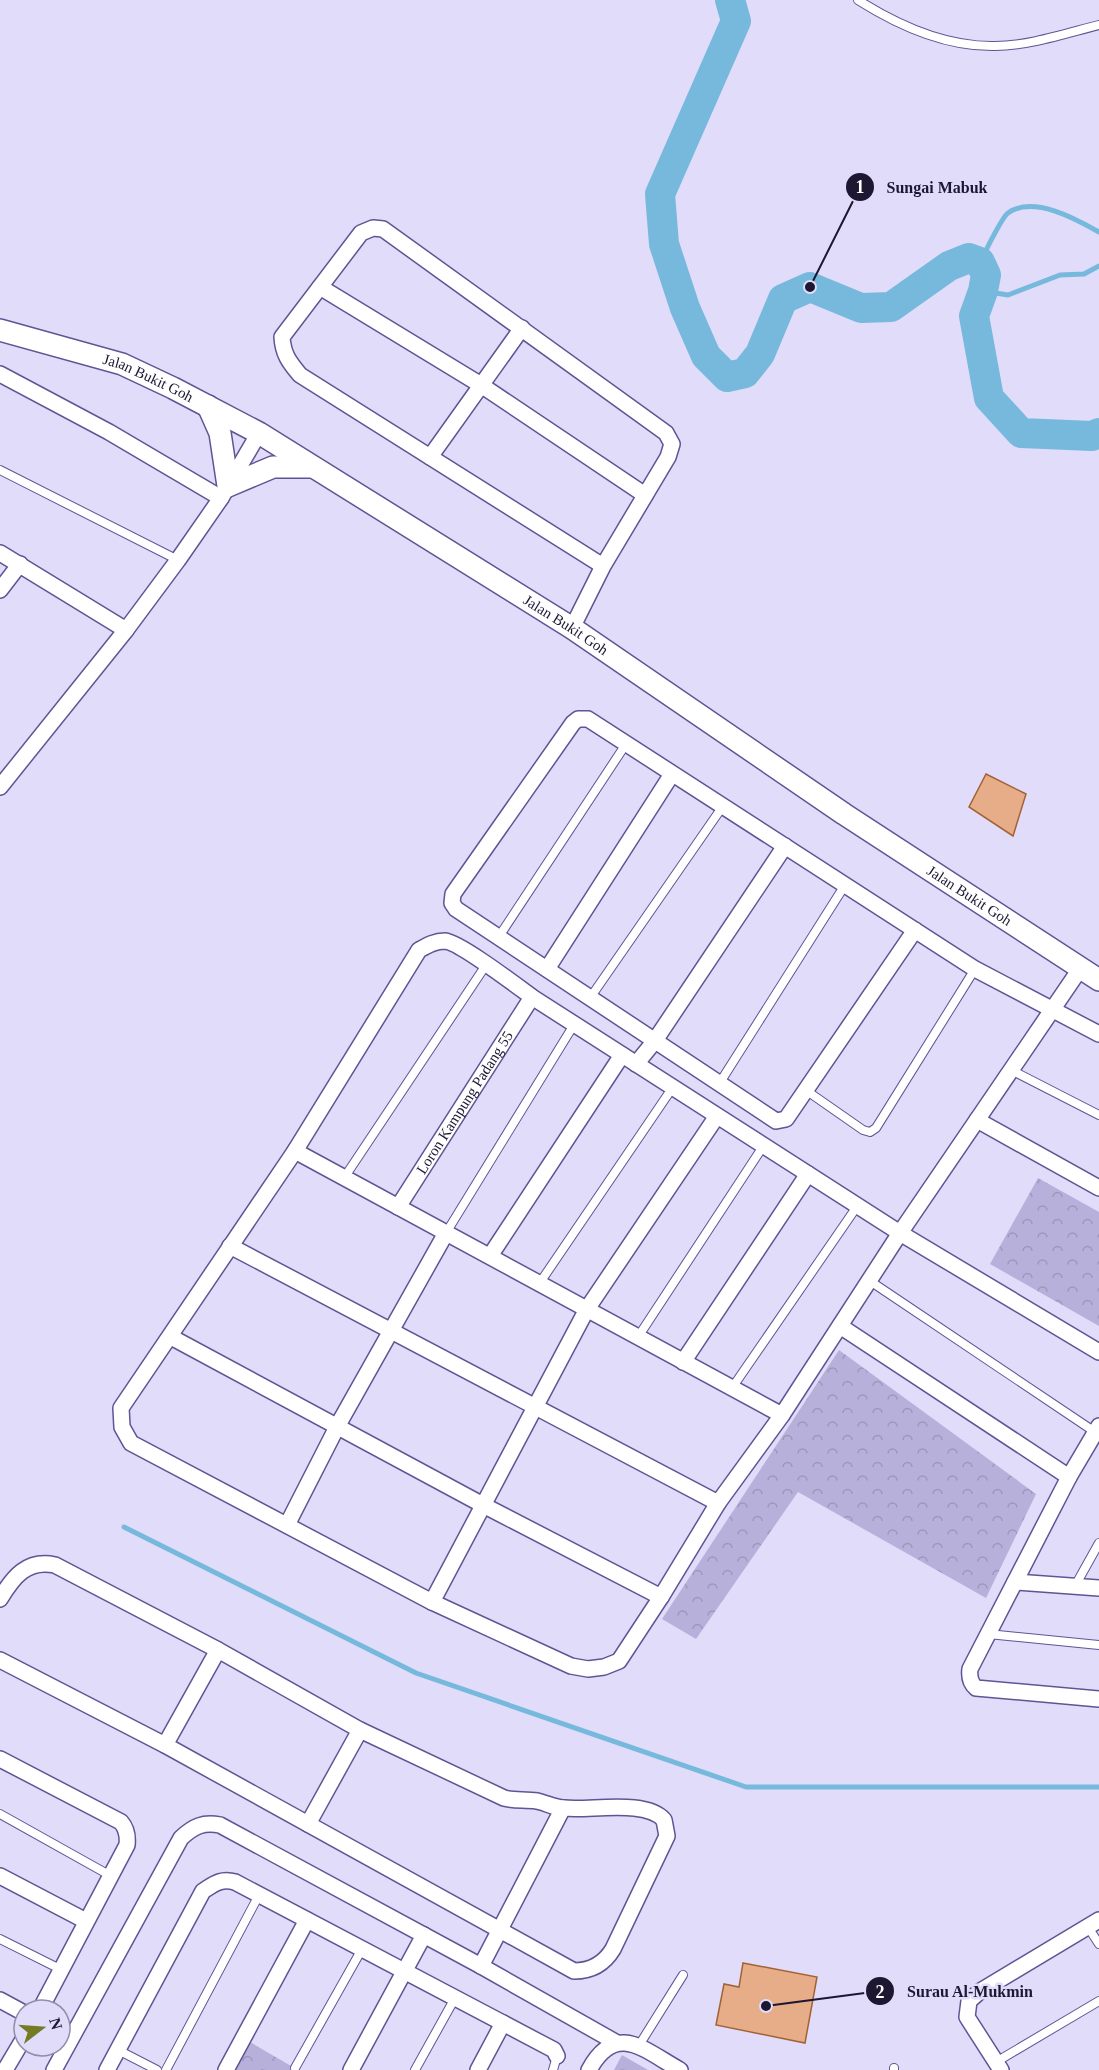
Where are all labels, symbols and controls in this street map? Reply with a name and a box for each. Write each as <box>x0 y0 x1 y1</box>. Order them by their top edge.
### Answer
callout: Sungai Mabuk <box>845 170 1000 204</box>
text: 1 <box>856 177 865 197</box>
text: Sungai Mabuk <box>887 179 988 197</box>
street label: Jalan Bukit Goh <box>101 351 196 405</box>
street label: Jalan Bukit Goh <box>521 592 612 659</box>
street label: Jalan Bukit Goh <box>924 862 1015 929</box>
street label: Loron Kampung Padang 55 <box>413 1028 516 1177</box>
callout: Surau Al-Mukmin <box>865 1974 1045 2008</box>
text: 2 <box>876 1982 885 2002</box>
text: Surau Al-Mukmin <box>907 1983 1033 2000</box>
north arrow <box>12 1998 72 2058</box>
text: N <box>46 2016 66 2032</box>

